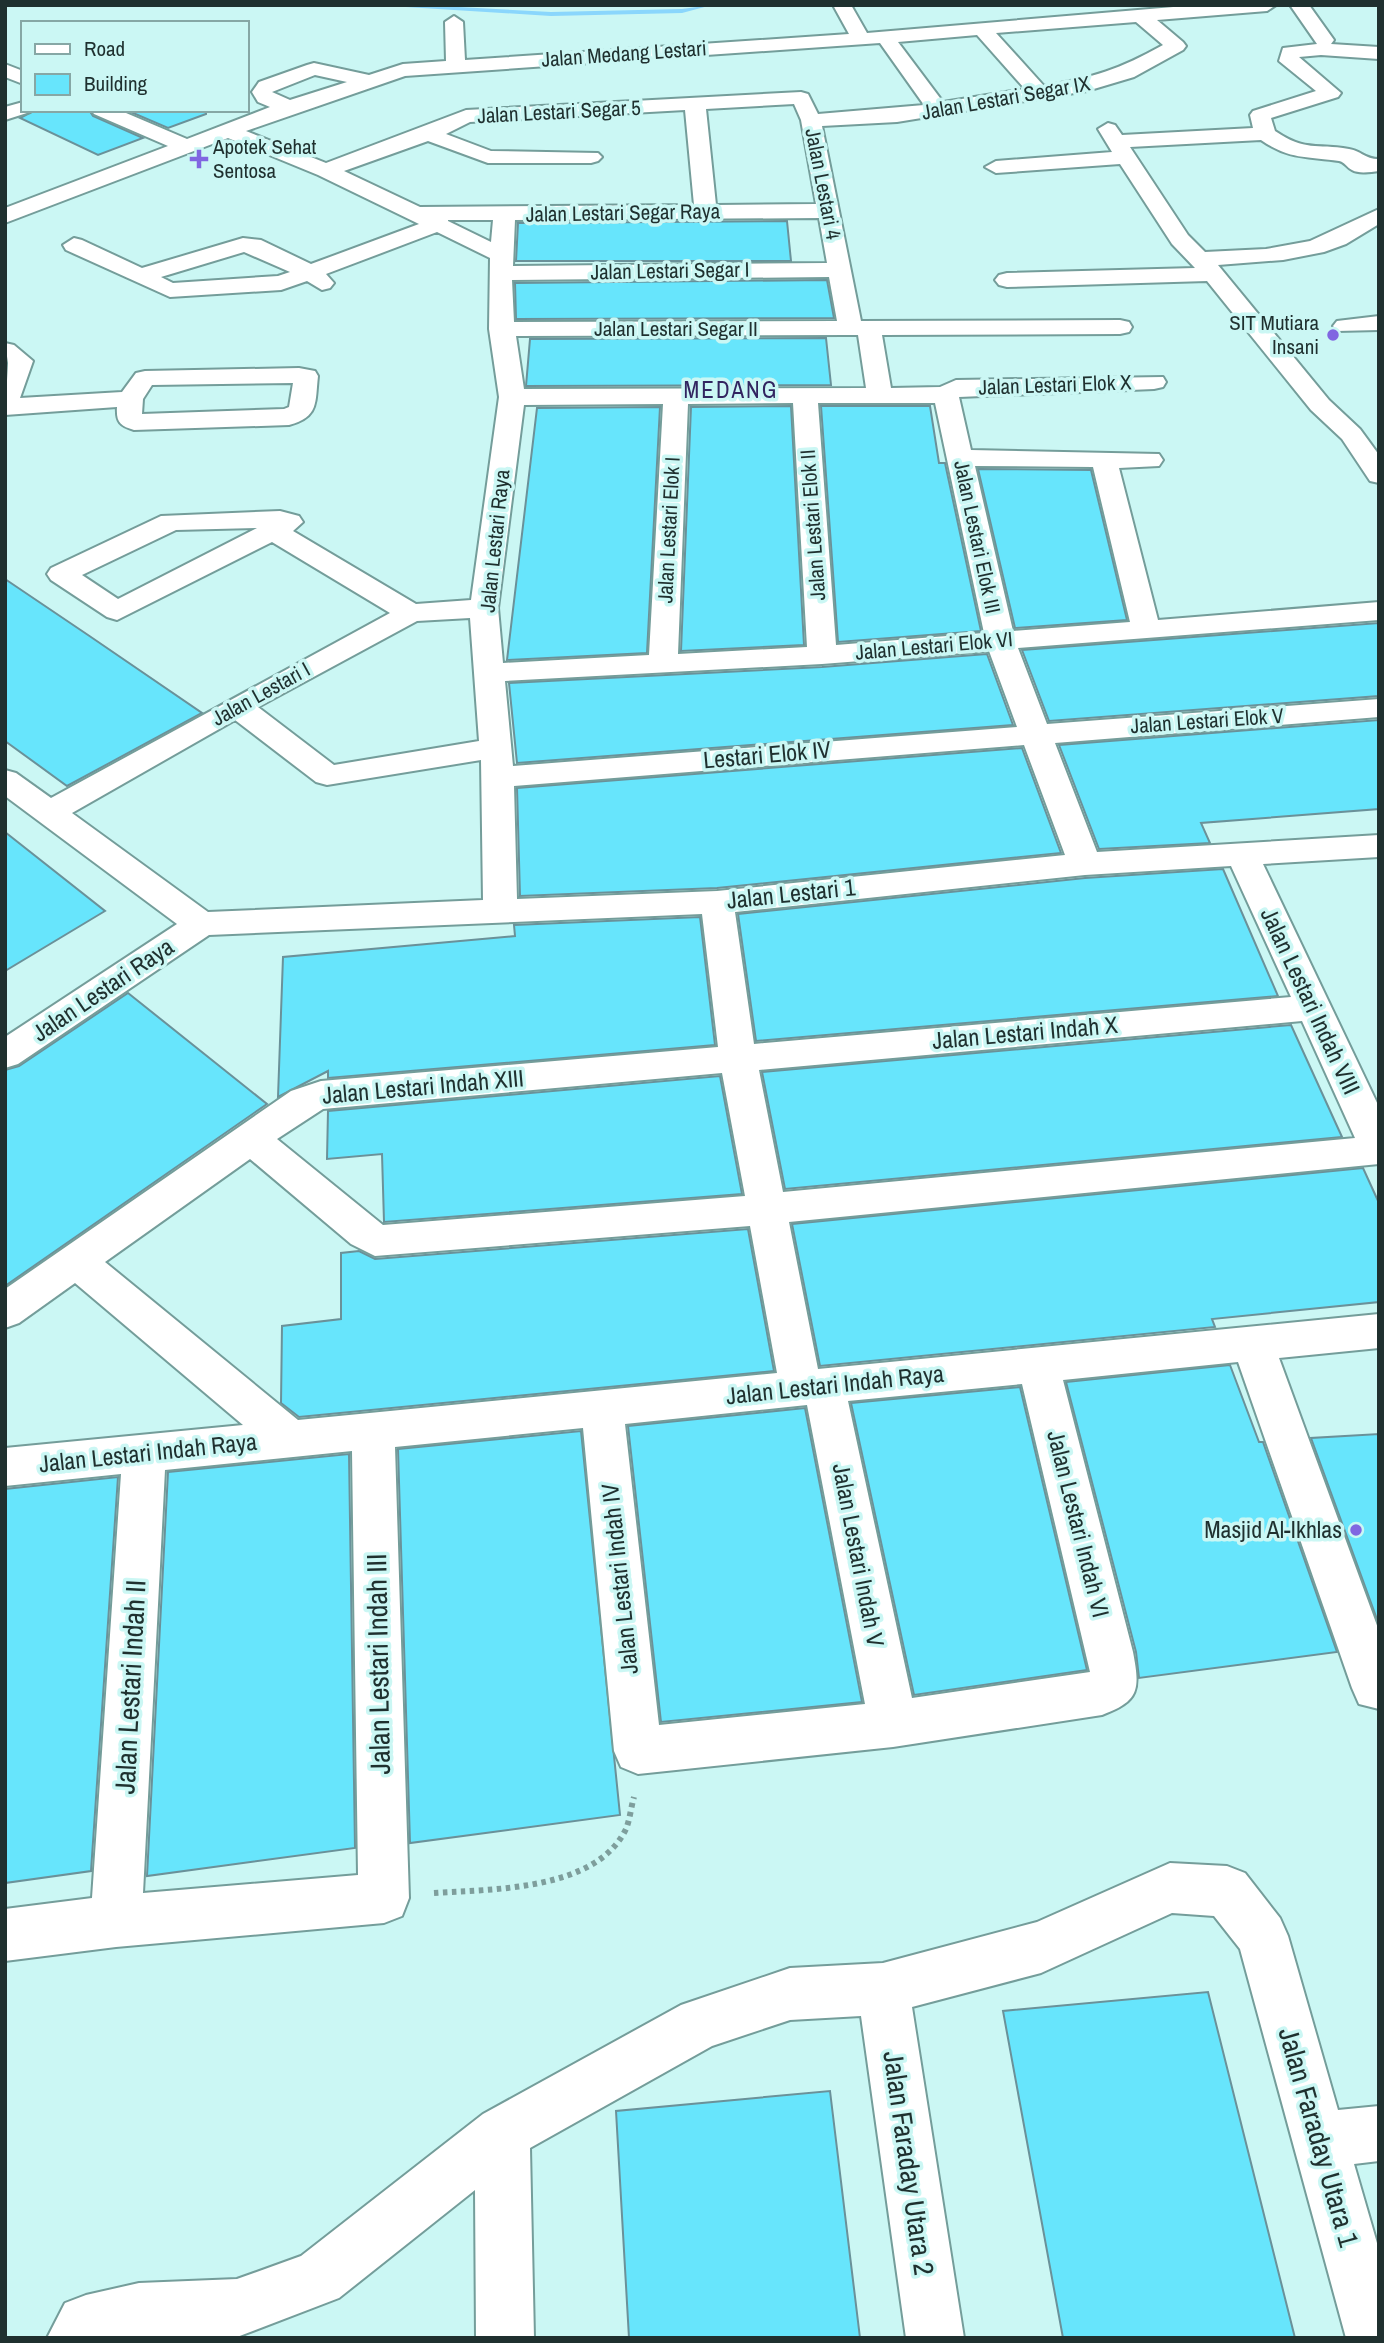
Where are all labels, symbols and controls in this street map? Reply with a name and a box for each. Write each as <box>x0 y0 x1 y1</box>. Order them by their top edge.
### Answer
legend <box>21 21 248 112</box>
street label: Jalan Medang Lestari <box>540 33 708 74</box>
text: Road <box>84 34 125 63</box>
street label: Jalan Lestari Segar IX <box>919 68 1093 127</box>
text: Building <box>84 69 148 98</box>
street label: Jalan Lestari Segar 5 <box>476 93 641 130</box>
street label: Jalan Lestari 4 <box>798 126 849 243</box>
place label: Apotek Sehat Sentosa <box>212 132 317 185</box>
marker: Apotek Sehat Sentosa <box>191 151 207 167</box>
street label: Jalan Lestari Segar Raya <box>526 196 721 229</box>
street label: Jalan Lestari Segar I <box>590 255 750 286</box>
place label: SIT Mutiara Insani <box>1229 308 1319 361</box>
street label: Jalan Lestari Segar II <box>594 314 758 343</box>
marker: SIT Mutiara Insani <box>1325 327 1341 343</box>
street label: Jalan Lestari Elok X <box>978 367 1133 402</box>
district label: MEDANG <box>684 374 778 405</box>
street label: Jalan Lestari Elok II <box>793 449 832 601</box>
street label: Jalan Lestari Elok I <box>650 456 687 604</box>
street label: Jalan Lestari Elok III <box>947 458 1008 616</box>
street label: Jalan Lestari Raya <box>473 468 516 614</box>
street label: Jalan Lestari Elok VI <box>854 624 1014 667</box>
street label: Jalan Lestari I <box>206 655 315 732</box>
street label: Jalan Lestari Elok V <box>1130 701 1285 740</box>
street label: Lestari Elok IV <box>702 732 832 776</box>
street label: Jalan Lestari 1 <box>725 870 857 916</box>
street label: Jalan Lestari Indah VIII <box>1254 902 1368 1099</box>
street label: Jalan Lestari Raya <box>25 930 179 1048</box>
street label: Jalan Lestari Indah X <box>931 1008 1120 1056</box>
street label: Jalan Lestari Indah XIII <box>321 1061 525 1111</box>
street label: Jalan Lestari Indah Raya <box>724 1357 945 1411</box>
street label: Jalan Lestari Indah Raya <box>37 1425 258 1479</box>
street label: Jalan Lestari Indah VI <box>1040 1427 1118 1621</box>
street label: Jalan Lestari Indah V <box>826 1460 892 1649</box>
street label: Jalan Lestari Indah IV <box>593 1482 645 1676</box>
place label: Masjid Al-Ikhlas <box>1204 1513 1342 1545</box>
marker: Masjid Al-Ikhlas <box>1348 1522 1364 1538</box>
street label: Jalan Lestari Indah III <box>357 1553 399 1775</box>
street label: Jalan Lestari Indah II <box>105 1579 155 1795</box>
street label: Jalan Faraday Utara 1 <box>1270 2023 1368 2251</box>
street label: Jalan Faraday Utara 2 <box>874 2048 944 2278</box>

